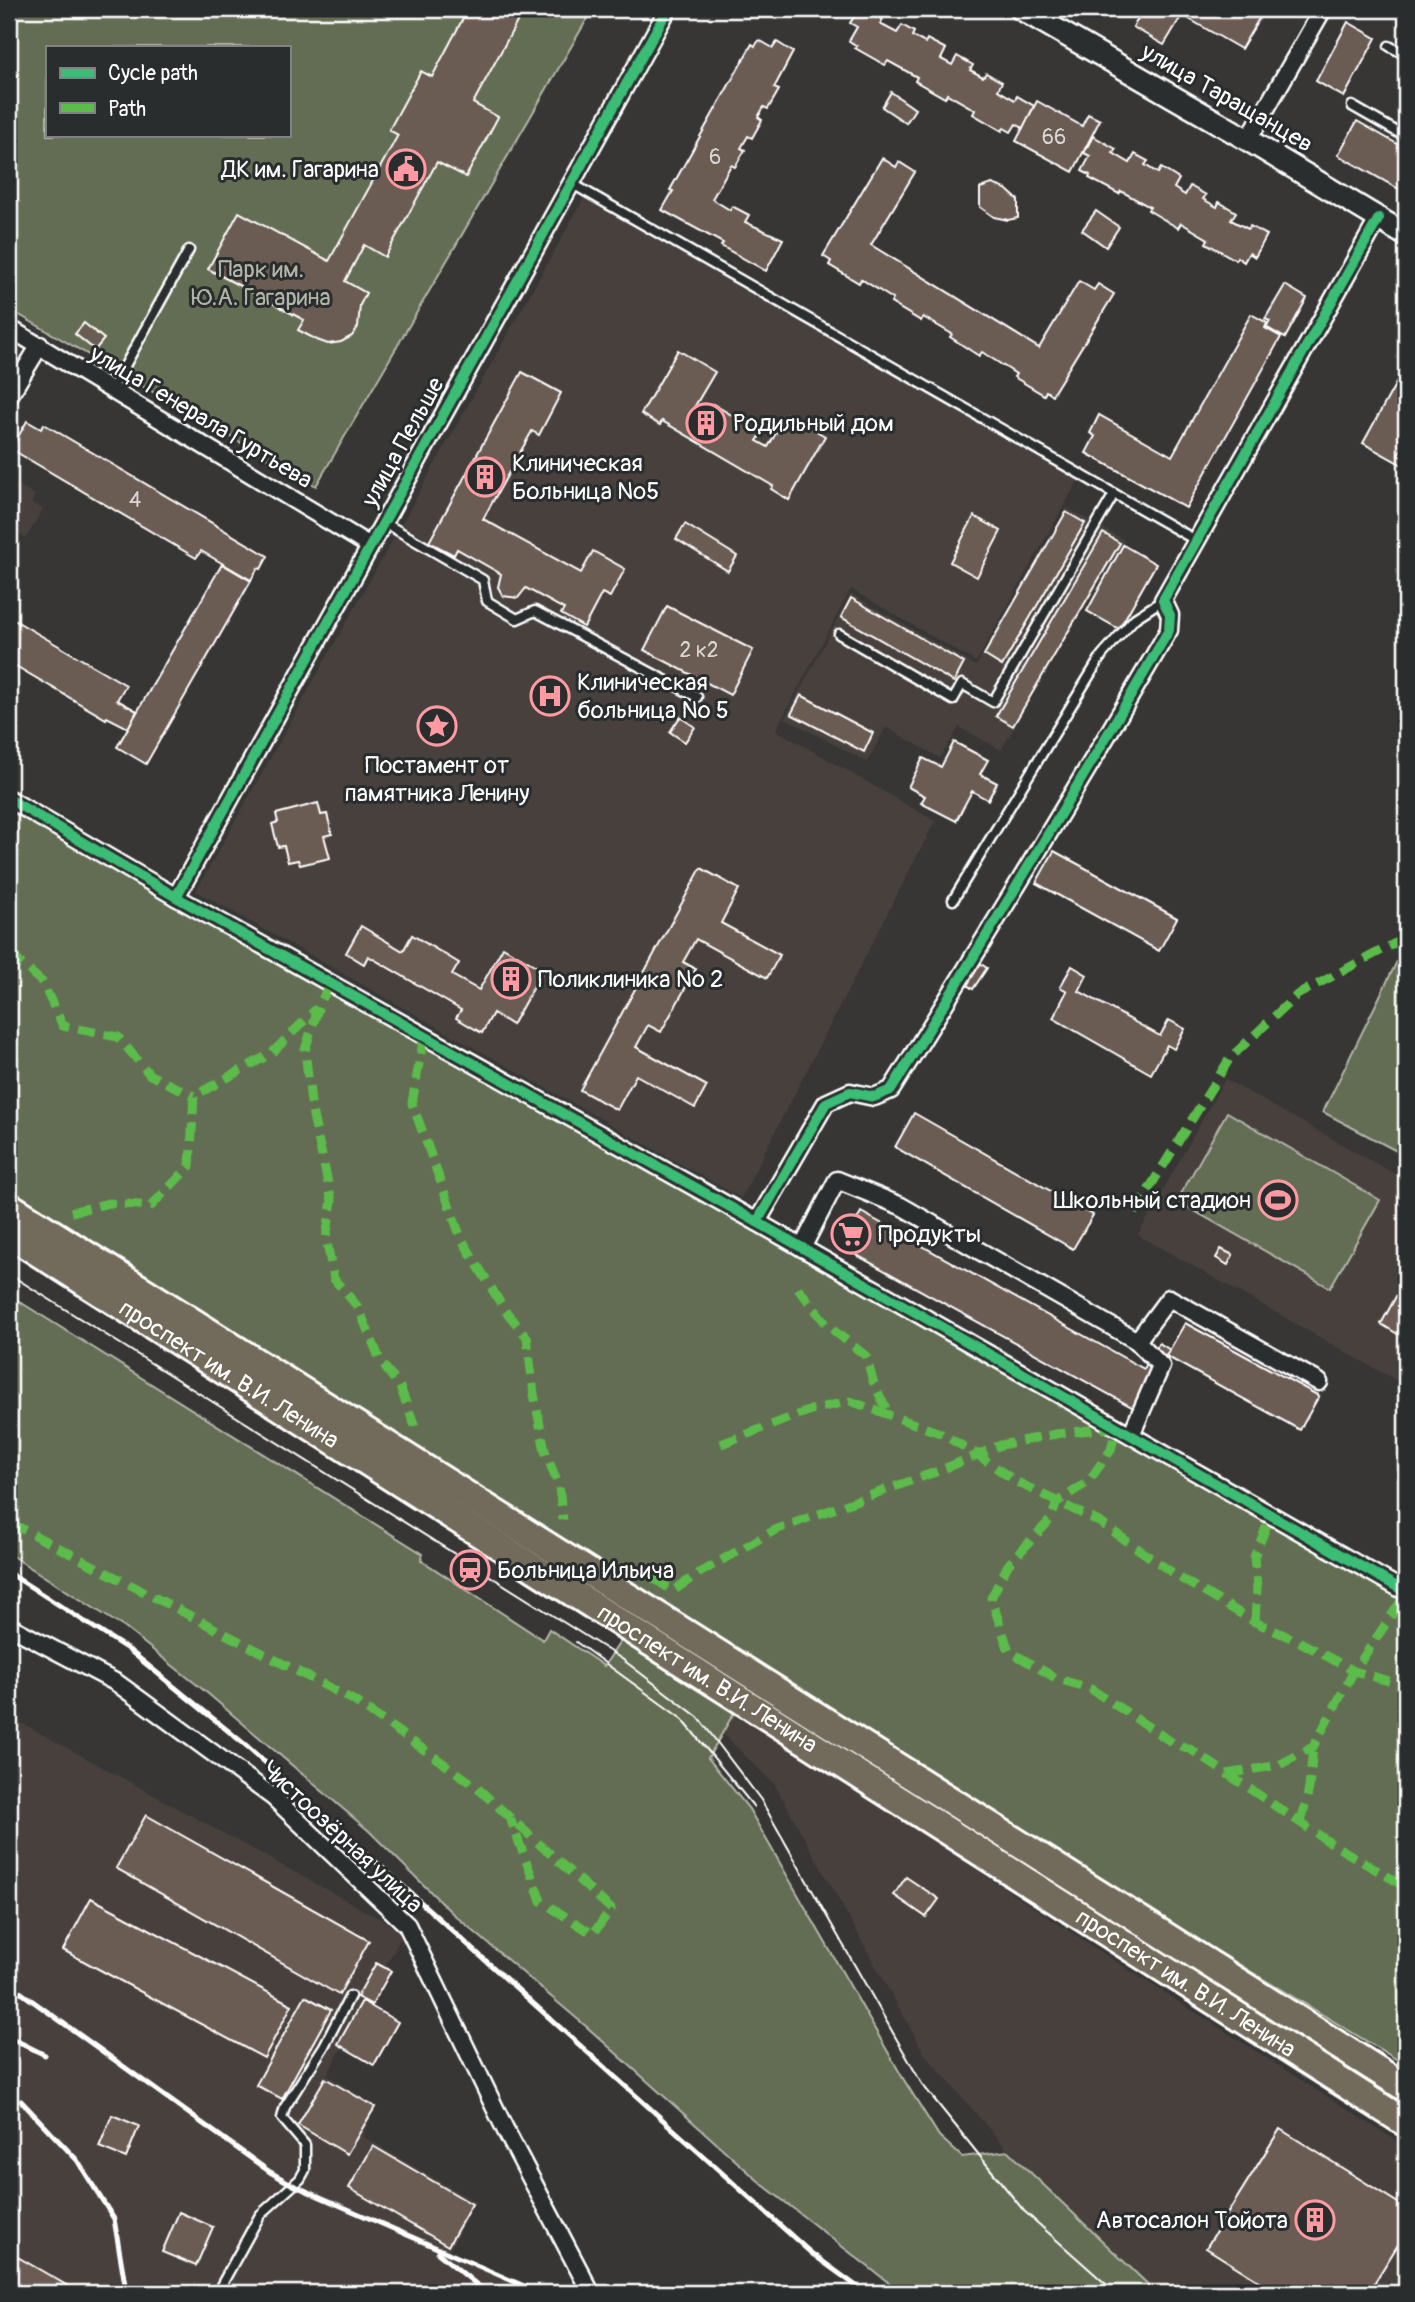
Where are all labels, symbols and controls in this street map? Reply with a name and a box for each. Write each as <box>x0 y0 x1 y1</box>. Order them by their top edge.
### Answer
street label: улица Таращанцев <box>1135 37 1318 159</box>
legend <box>46 46 290 136</box>
text: Cycle path <box>108 60 198 87</box>
text: Path <box>108 96 146 123</box>
house number: 66 <box>1042 124 1066 151</box>
house number: 6 <box>709 144 721 171</box>
public building icon: ДК им. Гагарина <box>385 148 427 190</box>
place label: ДК им. Гагарина <box>220 155 379 184</box>
park label: Парк им. Ю.А. Гагарина <box>191 255 331 312</box>
street label: улица Генерала Гуртьева <box>84 339 318 495</box>
street label: улица Пельше <box>355 372 451 513</box>
building icon: Родильный дом <box>685 402 727 444</box>
place label: Родильный дом <box>733 409 894 438</box>
place label: Клиническая Больница №5 <box>512 449 659 506</box>
building icon: Клиническая Больница №5 <box>464 456 506 498</box>
house number: 4 <box>129 487 141 514</box>
house number: 2 к2 <box>680 637 718 664</box>
place label: Клиническая больница № 5 <box>577 668 729 725</box>
hospital icon: Клиническая больница № 5 <box>529 675 571 717</box>
place icon: Постамент от памятника Ленину <box>416 705 458 747</box>
place label: Постамент от памятника Ленину <box>344 751 530 808</box>
building icon: Поликлиника № 2 <box>490 958 532 1000</box>
place label: Поликлиника № 2 <box>538 965 723 994</box>
sports icon: Школьный стадион <box>1257 1179 1299 1221</box>
place label: Школьный стадион <box>1053 1186 1251 1215</box>
supermarket icon: Продукты <box>830 1213 872 1255</box>
place label: Продукты <box>878 1220 981 1249</box>
street label: проспект им. В.И. Ленина <box>114 1293 345 1455</box>
station icon: Больница Ильича <box>449 1549 491 1591</box>
place label: Больница Ильича <box>497 1556 674 1585</box>
street label: проспект им. В.И. Ленина <box>592 1598 823 1759</box>
street label: Чистоозёрная улица <box>255 1755 429 1919</box>
street label: проспект им. В.И. Ленина <box>1070 1902 1301 2064</box>
building icon: Автосалон Тойота <box>1294 2199 1336 2241</box>
place label: Автосалон Тойота <box>1096 2206 1288 2235</box>

